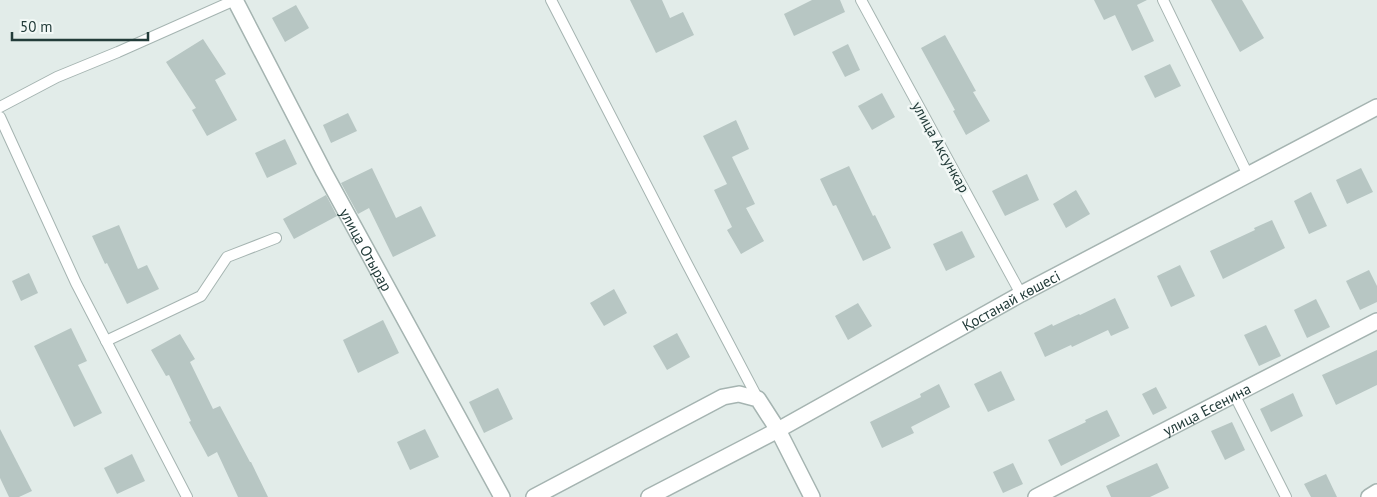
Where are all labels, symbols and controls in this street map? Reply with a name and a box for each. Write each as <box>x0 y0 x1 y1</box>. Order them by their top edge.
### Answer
scale bar <box>12 10 149 42</box>
text: 50 m <box>20 17 53 36</box>
street label: улица Аксункар <box>908 98 974 196</box>
street label: улица Отырар <box>336 205 397 294</box>
street label: Қостанай көшесі <box>959 266 1063 335</box>
street label: улица Есенина <box>1160 378 1254 439</box>

